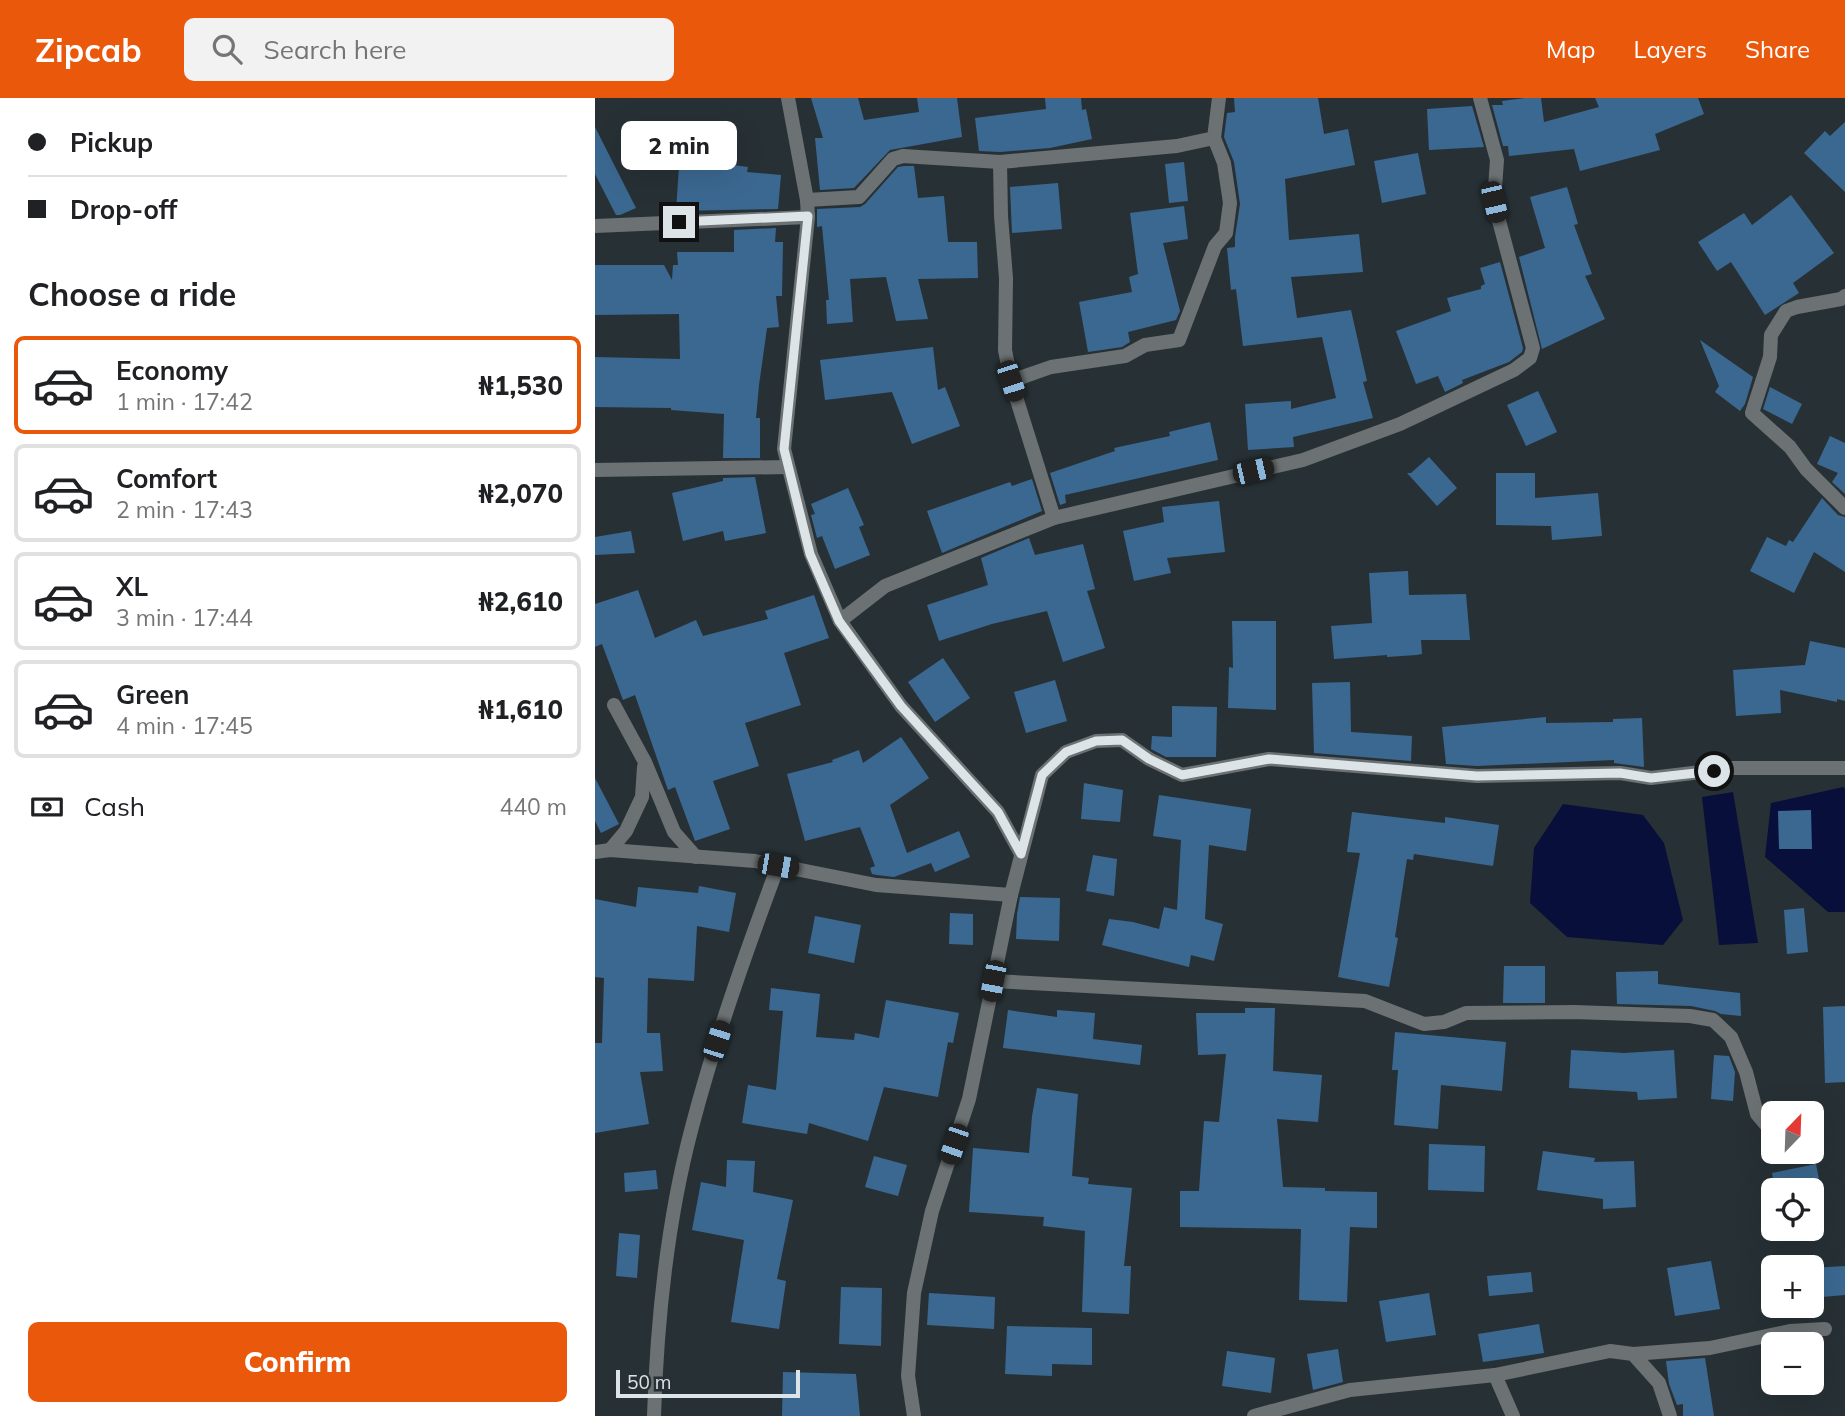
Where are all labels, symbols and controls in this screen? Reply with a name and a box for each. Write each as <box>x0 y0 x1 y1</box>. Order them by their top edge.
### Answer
search box <box>184 18 674 81</box>
text: Zipcab <box>35 29 142 70</box>
icon: search <box>208 30 246 68</box>
text: Search here <box>264 33 407 66</box>
text: Map <box>1546 34 1595 64</box>
text: Layers <box>1633 34 1707 64</box>
text: Share <box>1745 34 1810 64</box>
callout: 2 min <box>621 121 737 170</box>
text: Pickup <box>70 126 153 159</box>
text: 2 min <box>648 131 710 160</box>
car <box>1480 179 1509 225</box>
text: Drop-off <box>70 193 177 226</box>
route end <box>663 206 695 238</box>
text: Choose a ride <box>28 274 236 314</box>
icon: car <box>32 354 95 417</box>
text: Economy <box>116 354 228 387</box>
car <box>995 358 1028 404</box>
text: ₦1,530 <box>478 369 563 402</box>
text: 1 min · 17:42 <box>116 387 253 416</box>
car <box>1231 456 1276 486</box>
icon: car <box>32 462 95 525</box>
text: Comfort <box>116 462 217 495</box>
text: ₦2,070 <box>478 477 563 510</box>
text: 2 min · 17:43 <box>116 495 253 524</box>
icon: car <box>32 570 95 633</box>
text: XL <box>116 570 148 603</box>
text: ₦2,610 <box>478 585 563 618</box>
text: 3 min · 17:44 <box>116 603 253 632</box>
icon: car <box>32 678 95 741</box>
text: Green <box>116 678 189 711</box>
text: ₦1,610 <box>478 693 563 726</box>
text: 4 min · 17:45 <box>116 711 253 740</box>
route start <box>1698 755 1730 787</box>
icon: cash <box>28 788 66 826</box>
text: Cash <box>84 790 145 823</box>
text: 440 m <box>499 792 567 821</box>
car <box>756 852 801 880</box>
car <box>979 958 1008 1004</box>
car <box>701 1018 734 1064</box>
north arrow <box>1761 1101 1823 1164</box>
map controls <box>1761 1101 1824 1395</box>
car <box>938 1121 971 1167</box>
button: locate <box>1761 1178 1824 1241</box>
button: + <box>1761 1255 1824 1318</box>
button: Confirm <box>28 1322 567 1402</box>
button: − <box>1761 1332 1824 1395</box>
scale bar <box>616 1367 800 1399</box>
text: 50 m <box>627 1370 671 1394</box>

